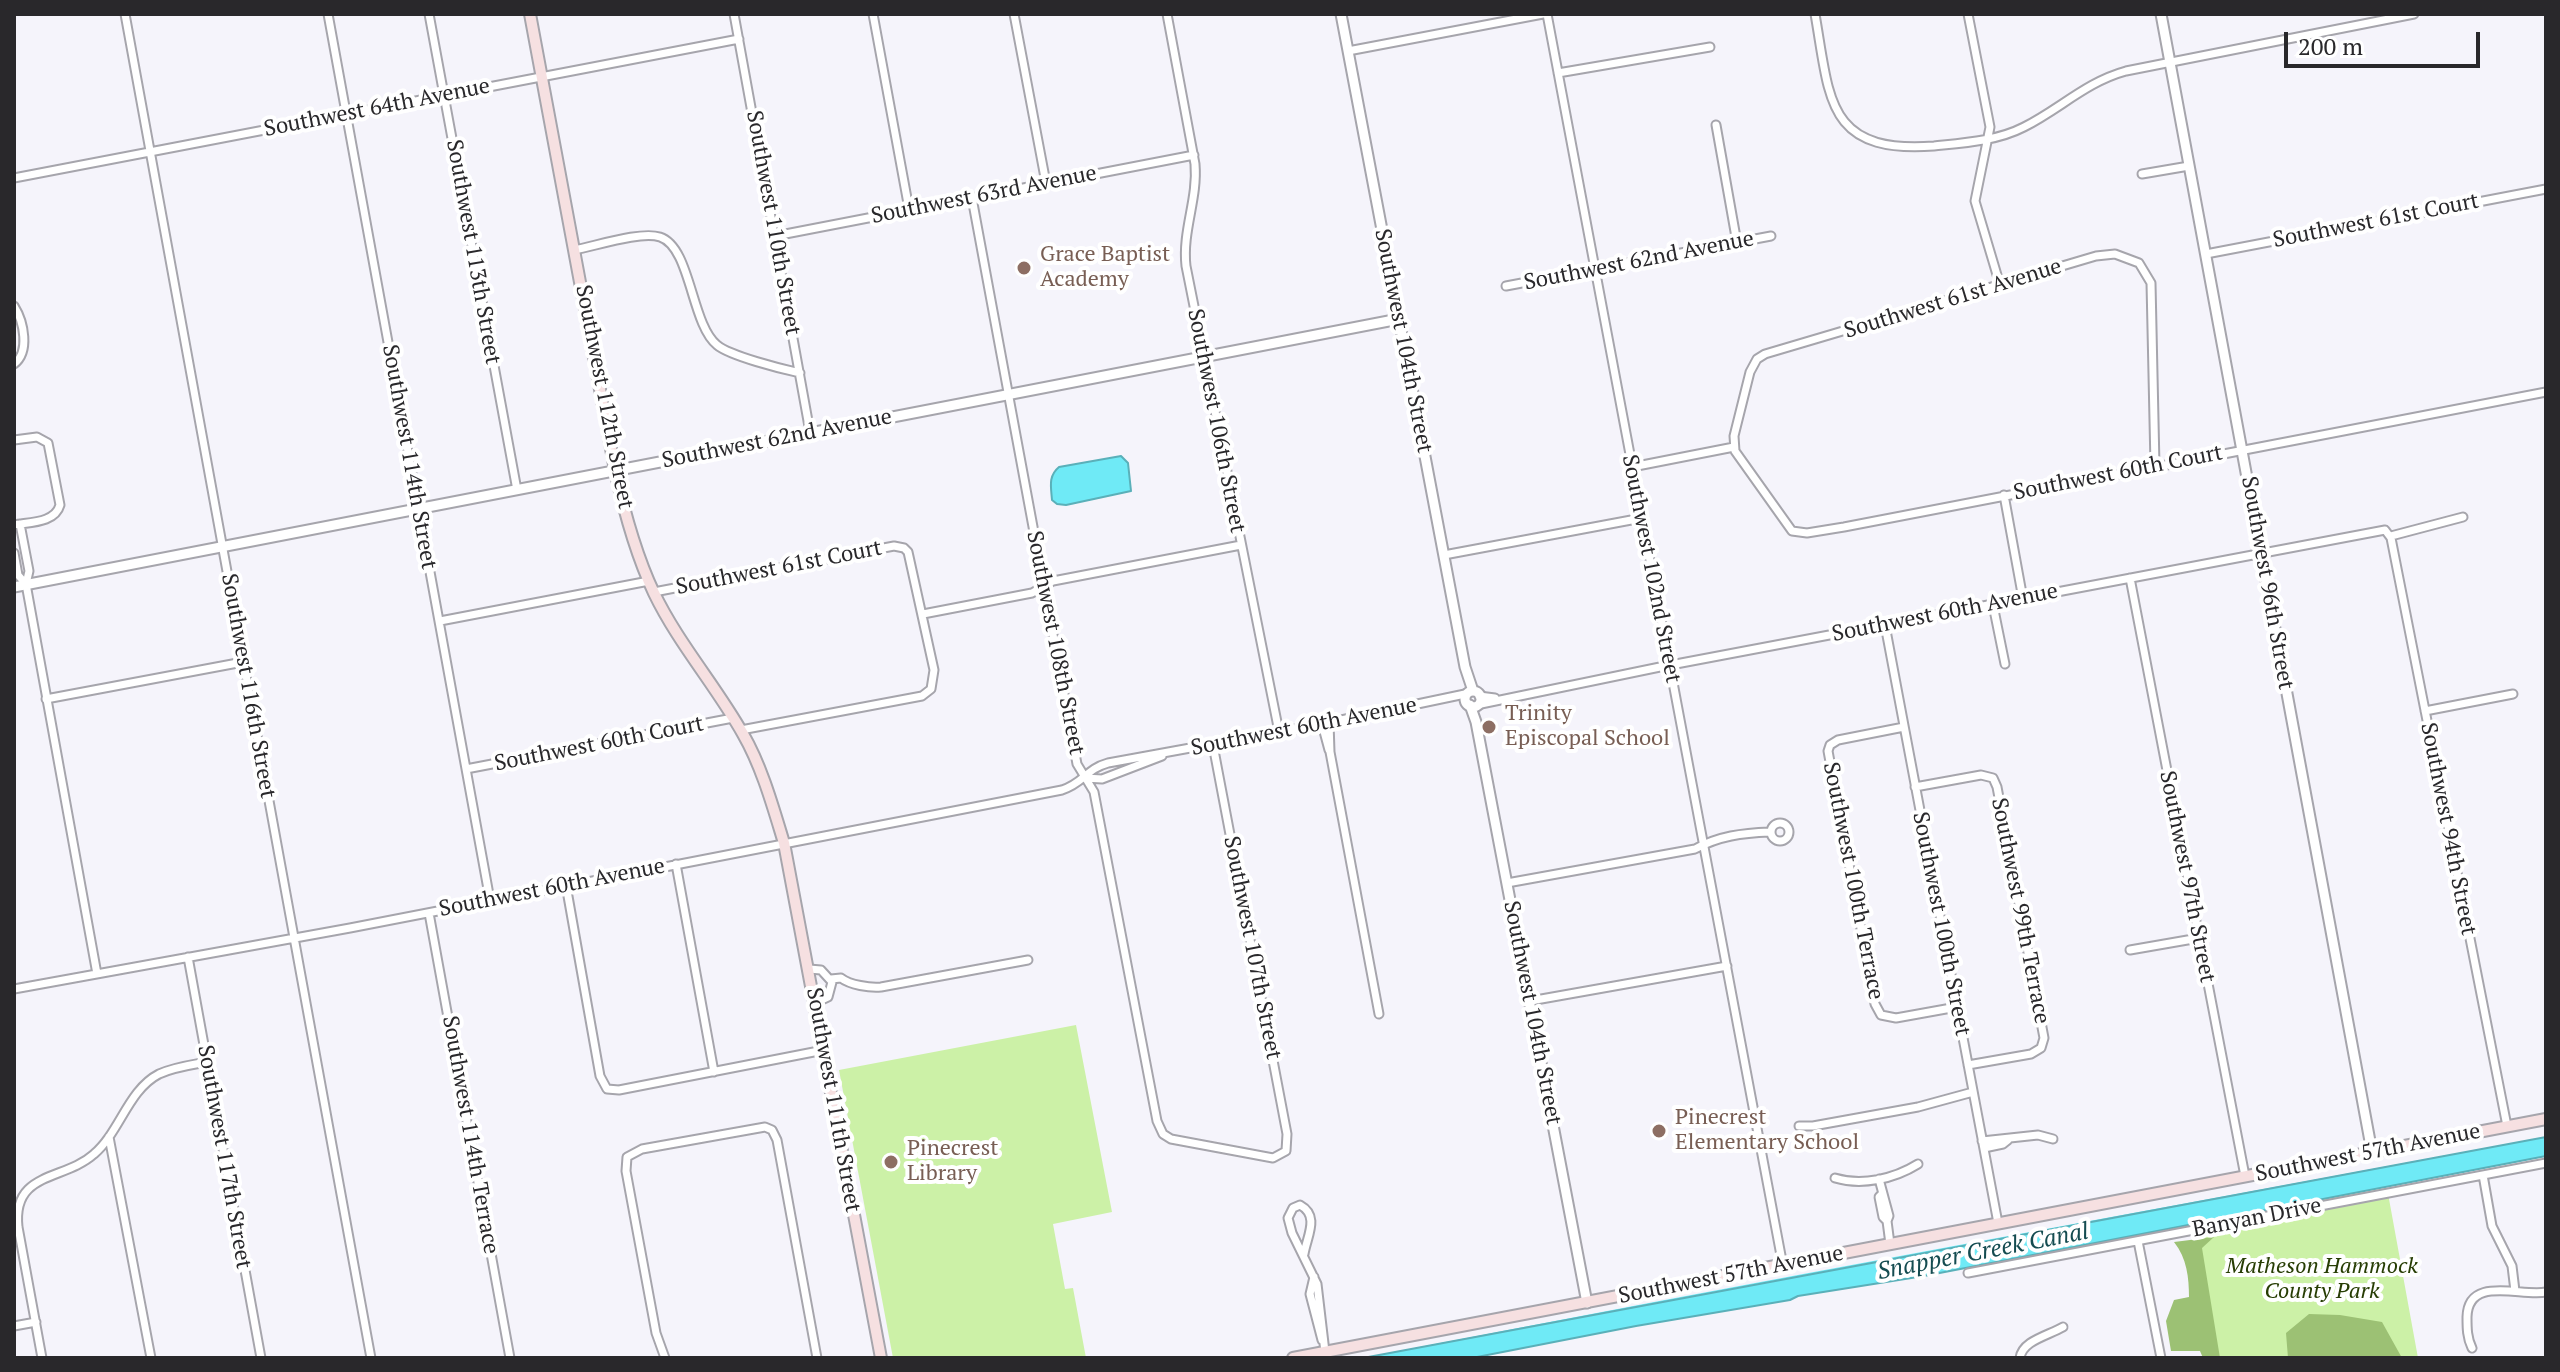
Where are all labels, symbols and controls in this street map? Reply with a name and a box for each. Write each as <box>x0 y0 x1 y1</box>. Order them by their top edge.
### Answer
scale bar <box>2288 16 2484 66</box>
text: 200 m <box>2298 30 2363 62</box>
street label: Southwest 64th Avenue <box>262 73 492 143</box>
street label: Southwest 110th Street <box>740 109 806 337</box>
street label: Southwest 113th Street <box>440 138 506 366</box>
street label: Southwest 63rd Avenue <box>869 160 1099 230</box>
street label: Southwest 61st Court <box>2271 188 2481 254</box>
street label: Southwest 62nd Avenue <box>1522 226 1756 296</box>
street label: Southwest 104th Street <box>1368 227 1438 455</box>
place label: Grace Baptist Academy <box>1040 242 1170 294</box>
street label: Southwest 61st Avenue <box>1841 253 2065 345</box>
marker: Grace Baptist Academy <box>1015 259 1033 277</box>
street label: Southwest 112th Street <box>569 283 639 511</box>
street label: Southwest 106th Street <box>1181 307 1251 535</box>
street label: Southwest 114th Street <box>376 343 442 571</box>
street label: Southwest 62nd Avenue <box>660 404 894 474</box>
street label: Southwest 60th Court <box>2011 440 2225 506</box>
street label: Southwest 102nd Street <box>1616 453 1686 685</box>
street label: Southwest 96th Street <box>2235 474 2299 692</box>
street label: Southwest 108th Street <box>1020 529 1090 757</box>
street label: Southwest 61st Court <box>674 535 884 601</box>
street label: Southwest 116th Street <box>215 572 281 800</box>
street label: Southwest 60th Avenue <box>1830 578 2060 648</box>
street label: Southwest 60th Avenue <box>1189 692 1419 762</box>
place label: Trinity Episcopal School <box>1505 701 1670 752</box>
street label: Southwest 60th Court <box>492 711 706 777</box>
marker: Trinity Episcopal School <box>1480 718 1498 736</box>
street label: Southwest 94th Street <box>2414 720 2482 938</box>
street label: Southwest 100th Terrace <box>1817 760 1889 1002</box>
street label: Southwest 97th Street <box>2154 769 2220 985</box>
street label: Southwest 99th Terrace <box>1985 796 2055 1026</box>
street label: Southwest 100th Street <box>1906 810 1976 1038</box>
street label: Southwest 107th Street <box>1217 834 1287 1062</box>
street label: Southwest 60th Avenue <box>437 853 667 923</box>
street label: Southwest 104th Street <box>1497 899 1567 1127</box>
street label: Southwest 111th Street <box>800 986 866 1214</box>
street label: Southwest 114th Terrace <box>436 1014 504 1256</box>
street label: Southwest 117th Street <box>191 1043 257 1271</box>
place label: Pinecrest Elementary School <box>1675 1105 1859 1156</box>
street label: Southwest 57th Avenue <box>2253 1118 2483 1188</box>
marker: Pinecrest Elementary School <box>1650 1122 1668 1140</box>
place label: Pinecrest Library <box>907 1136 998 1188</box>
marker: Pinecrest Library <box>882 1153 900 1171</box>
street label: Banyan Drive <box>2190 1193 2324 1243</box>
water label: Snapper Creek Canal <box>1875 1217 2091 1287</box>
street label: Southwest 57th Avenue <box>1616 1240 1846 1310</box>
park label: Matheson Hammock County Park <box>2226 1254 2418 1306</box>

